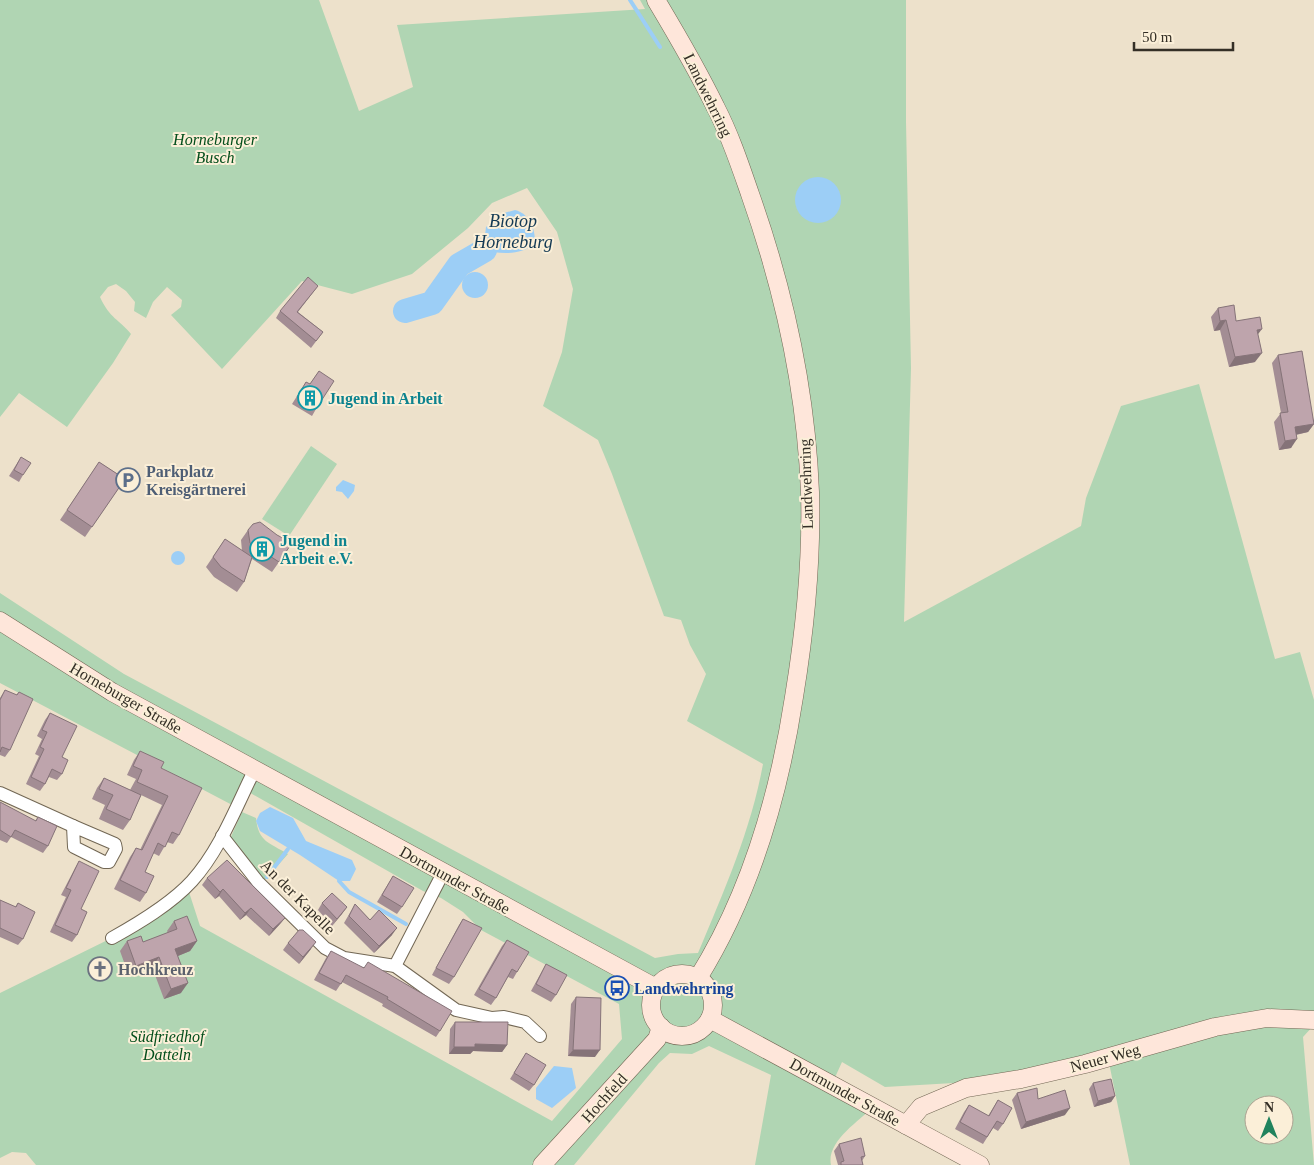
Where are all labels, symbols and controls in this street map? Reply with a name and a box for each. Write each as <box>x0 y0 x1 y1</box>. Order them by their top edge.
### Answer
scale bar <box>1134 20 1233 52</box>
text: 50 m <box>1142 29 1173 45</box>
street label: Landwehrring <box>680 51 736 140</box>
park label: Horneburger Busch <box>172 131 258 166</box>
water label: Biotop Horneburg <box>472 211 553 252</box>
building icon: Jugend in Arbeit <box>297 385 323 411</box>
place label: Jugend in Arbeit <box>328 390 443 408</box>
street label: Landwehrring <box>796 438 817 530</box>
place label: Parkplatz Kreisgärtnerei <box>146 463 246 499</box>
parking icon: Parkplatz Kreisgärtnerei <box>115 467 141 493</box>
place label: Jugend in Arbeit e.V. <box>280 532 353 567</box>
building icon: Jugend in Arbeit e.V. <box>249 536 275 562</box>
street label: Horneburger Straße <box>67 659 185 738</box>
street label: Dortmunder Straße <box>397 843 513 917</box>
street label: An der Kapelle <box>257 856 339 938</box>
church icon: Hochkreuz <box>87 956 113 982</box>
place label: Hochkreuz <box>118 961 193 978</box>
bus stop icon: Landwehrring <box>604 975 630 1001</box>
place label: Landwehrring <box>634 980 734 998</box>
park label: Südfriedhof Datteln <box>130 1028 207 1063</box>
street label: Neuer Weg <box>1068 1041 1142 1076</box>
street label: Dortmunder Straße <box>787 1055 903 1129</box>
street label: Hochfeld <box>578 1070 630 1126</box>
north arrow <box>1244 1095 1294 1145</box>
text: N <box>1264 1100 1274 1115</box>

